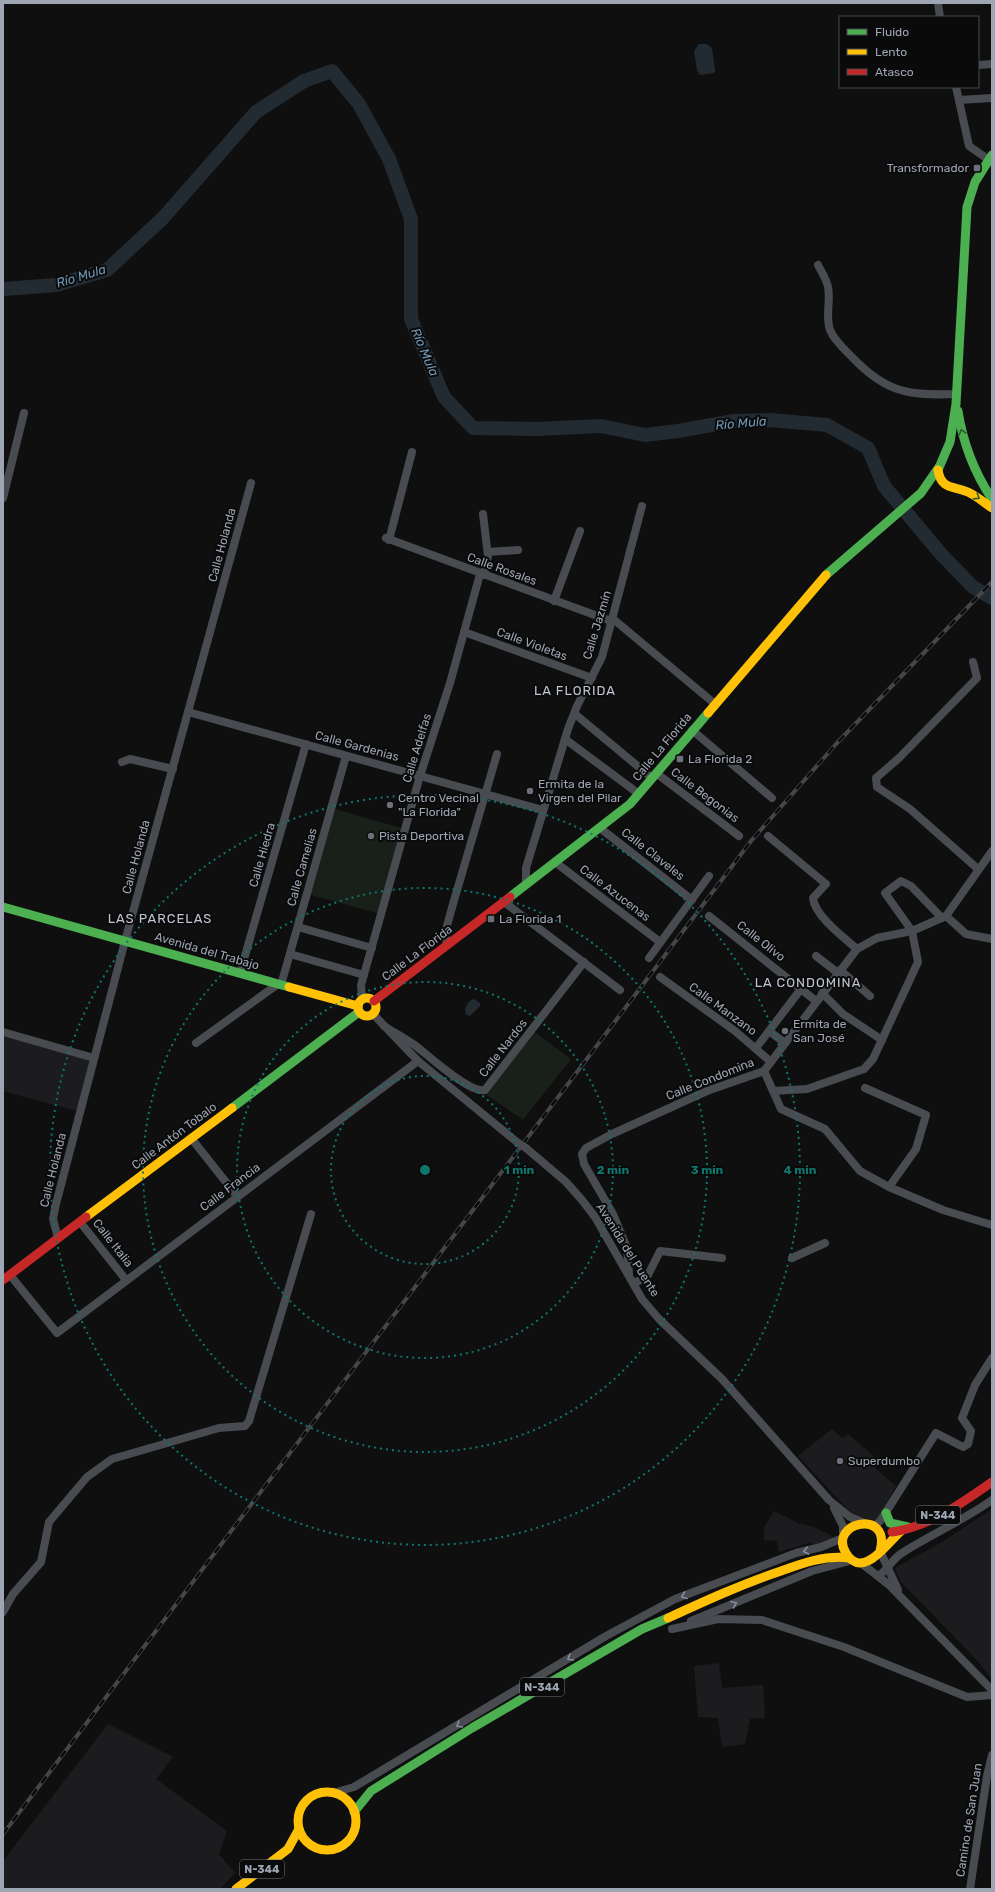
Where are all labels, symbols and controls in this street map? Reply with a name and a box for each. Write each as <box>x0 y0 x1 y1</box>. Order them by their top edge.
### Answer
legend <box>839 16 979 88</box>
text: Fluido <box>875 25 909 39</box>
text: Lento <box>875 45 907 59</box>
text: Atasco <box>875 65 914 79</box>
place label: Transformador <box>887 161 969 175</box>
marker: Transformador <box>972 163 982 173</box>
water label: Río Mula <box>54 261 108 291</box>
water label: Río Mula <box>408 325 442 379</box>
water label: Río Mula <box>715 413 768 433</box>
one-way arrow <box>959 429 967 435</box>
one-way arrow <box>972 492 979 499</box>
street label: Calle Holanda <box>205 506 239 584</box>
street label: Calle Rosales <box>465 550 539 588</box>
street label: Calle Jazmín <box>580 589 614 661</box>
street label: Calle Violetas <box>495 625 569 663</box>
district label: LA FLORIDA <box>534 683 616 698</box>
street label: Calle La Florida <box>629 710 695 784</box>
street label: Calle Adelfas <box>400 712 434 784</box>
street label: Calle Gardenias <box>314 728 400 764</box>
place label: La Florida 2 <box>688 752 752 766</box>
marker: La Florida 2 <box>675 754 685 764</box>
street label: Calle Begonias <box>668 765 742 825</box>
place label: Ermita de la Virgen del Pilar <box>538 777 622 805</box>
marker: Ermita de la Virgen del Pilar <box>525 786 535 796</box>
place label: Centro Vecinal "La Florida" <box>398 791 479 819</box>
marker: Centro Vecinal "La Florida" <box>385 800 395 810</box>
street label: Calle Holanda <box>119 818 153 896</box>
street label: Calle Hiedra <box>246 821 278 889</box>
street label: Calle Claveles <box>619 825 687 883</box>
street label: Calle Camelias <box>284 826 320 908</box>
place label: Pista Deportiva <box>379 829 464 843</box>
marker: Pista Deportiva <box>366 831 376 841</box>
street label: Calle Azucenas <box>577 862 653 924</box>
district label: LAS PARCELAS <box>108 911 212 926</box>
place label: La Florida 1 <box>499 912 561 926</box>
marker: La Florida 1 <box>486 914 496 924</box>
street label: Calle Olivo <box>734 918 788 964</box>
street label: Calle La Florida <box>379 922 455 984</box>
street label: Avenida del Trabajo <box>153 929 261 973</box>
district label: LA CONDOMINA <box>755 975 861 990</box>
street label: Calle Manzano <box>686 980 760 1038</box>
street label: Calle Nardos <box>476 1016 530 1080</box>
place label: Ermita de San José <box>793 1017 847 1045</box>
marker: Ermita de San José <box>780 1026 790 1036</box>
street label: Calle Condomina <box>664 1055 756 1103</box>
street label: Calle Antón Tobalo <box>129 1099 219 1173</box>
street label: Calle Holanda <box>37 1131 69 1209</box>
street label: Calle Francia <box>197 1160 263 1214</box>
centre of rings <box>418 1163 432 1177</box>
text: 1 min <box>504 1163 535 1177</box>
text: 2 min <box>597 1163 630 1177</box>
text: 3 min <box>691 1163 724 1177</box>
text: 4 min <box>784 1163 817 1177</box>
street label: Avenida del Puente <box>594 1201 663 1300</box>
street label: Calle Italia <box>90 1216 136 1270</box>
place label: Superdumbo <box>848 1454 920 1468</box>
marker: Superdumbo <box>835 1456 845 1466</box>
road number: N-344 <box>916 1506 960 1524</box>
one-way arrow <box>803 1546 809 1554</box>
one-way arrow <box>681 1591 688 1599</box>
one-way arrow <box>730 1600 737 1608</box>
one-way arrow <box>567 1653 574 1661</box>
road number: N-344 <box>520 1678 564 1696</box>
one-way arrow <box>456 1721 463 1728</box>
street label: Camino de San Juan <box>953 1762 985 1878</box>
road number: N-344 <box>240 1860 284 1878</box>

